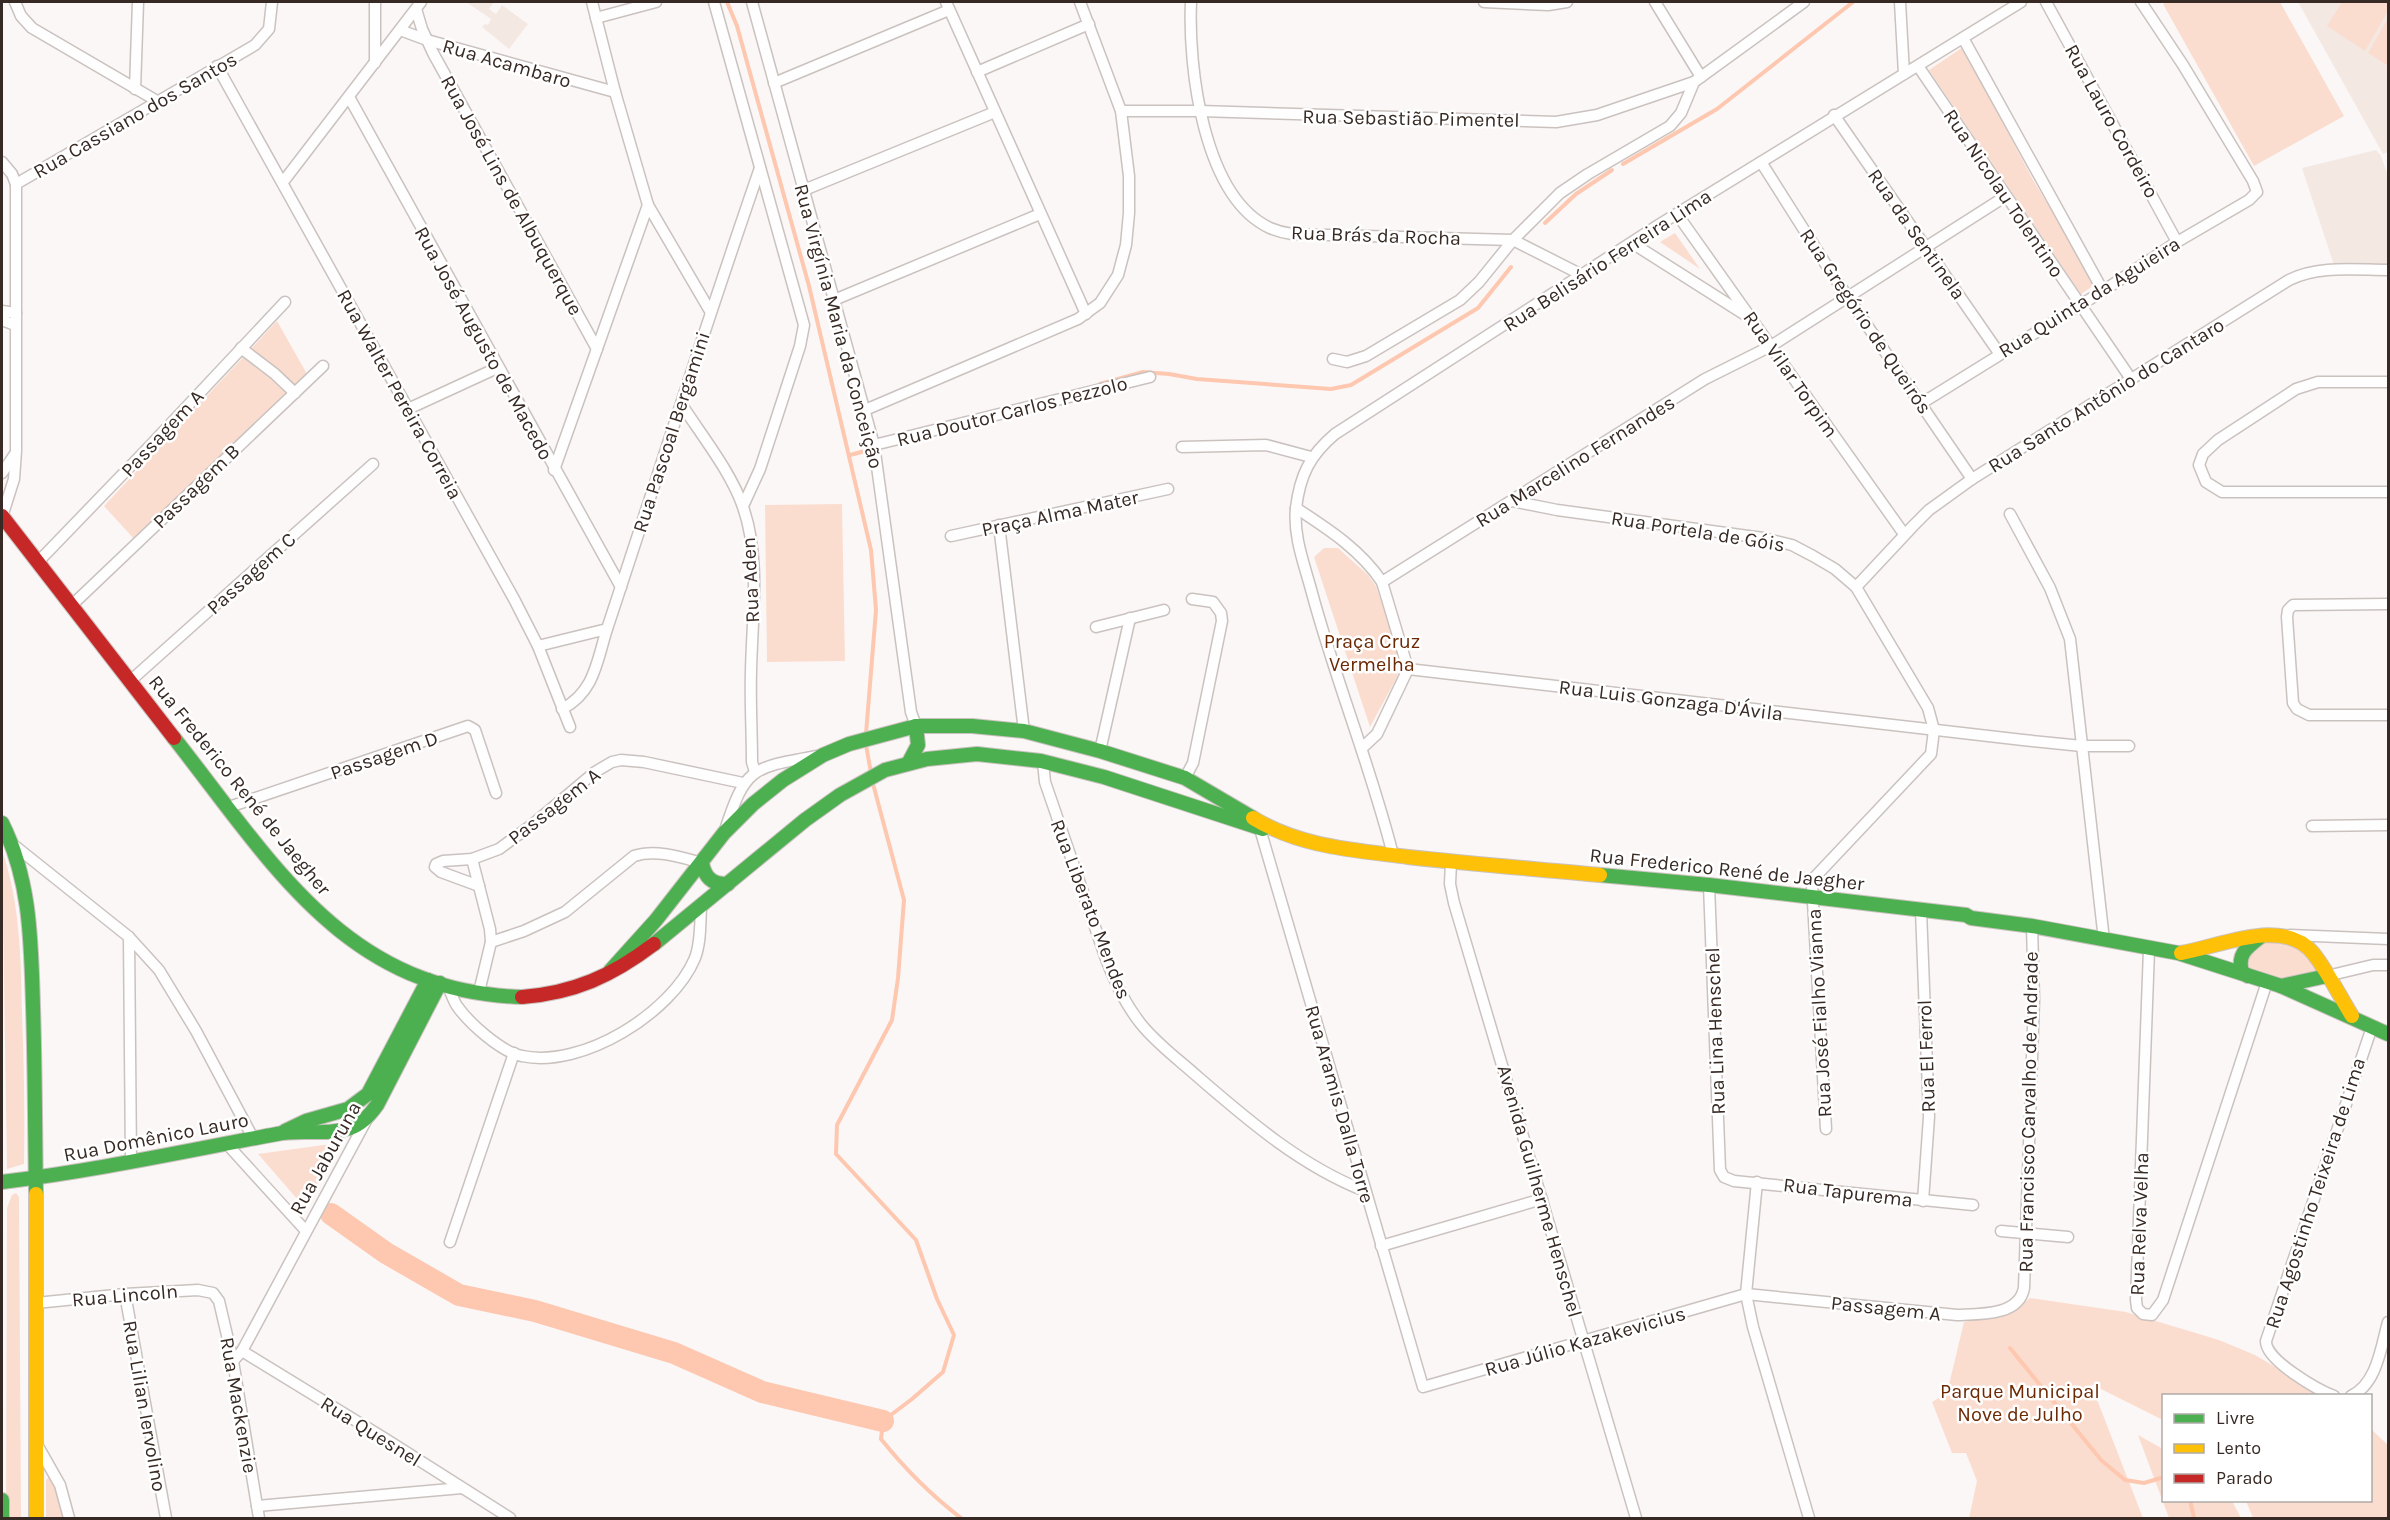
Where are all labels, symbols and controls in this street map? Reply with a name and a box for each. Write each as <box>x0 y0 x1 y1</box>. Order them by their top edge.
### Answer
street label: Rua Acambaro <box>440 34 574 93</box>
street label: Rua Lauro Cordeiro <box>2060 40 2163 202</box>
street label: Rua Cassiano dos Santos <box>29 48 241 183</box>
street label: Rua José Lins de Albuquerque <box>436 71 587 319</box>
street label: Rua Sebastião Pimentel <box>1302 105 1520 132</box>
street label: Rua Nicolau Tolentino <box>1939 105 2069 282</box>
street label: Rua da Sentinela <box>1863 164 1970 304</box>
street label: Rua Virgínia Maria da Conceição <box>789 181 888 471</box>
street label: Rua Belisário Ferreira Lima <box>1499 184 1716 336</box>
street label: Rua Brás da Rocha <box>1291 221 1461 250</box>
street label: Rua José Augusto de Macedo <box>410 222 558 464</box>
street label: Rua Gregório de Queirós <box>1795 224 1936 418</box>
street label: Rua Quinta da Aguieira <box>1994 232 2184 363</box>
street label: Rua Walter Pereira Correia <box>332 285 467 503</box>
street label: Rua Vilar Torpim <box>1738 307 1843 442</box>
street label: Rua Santo Antônio do Cantaro <box>1984 313 2228 478</box>
street label: Rua Pascoal Bergamini <box>628 329 715 536</box>
street label: Rua Doutor Carlos Pezzolo <box>894 372 1130 451</box>
street label: Passagem A <box>116 385 208 482</box>
street label: Rua Marcelino Fernandes <box>1471 391 1679 532</box>
street label: Passagem B <box>148 439 244 533</box>
street label: Praça Alma Mater <box>979 485 1141 541</box>
street label: Rua Portela de Góis <box>1609 506 1786 557</box>
street label: Passagem C <box>202 528 300 619</box>
street label: Rua Aden <box>737 537 764 623</box>
park label: Praça Cruz Vermelha <box>1324 630 1420 676</box>
street label: Rua Frederico René de Jaegher <box>144 671 336 900</box>
street label: Rua Luis Gonzaga D'Ávila <box>1557 674 1785 726</box>
street label: Passagem D <box>327 726 441 785</box>
street label: Passagem A <box>504 763 605 850</box>
street label: Rua Liberato Mendes <box>1046 816 1135 1002</box>
street label: Rua Frederico René de Jaegher <box>1588 844 1866 895</box>
street label: Rua José Fialho Vianna <box>1803 908 1836 1118</box>
street label: Rua Lina Henschel <box>1701 947 1730 1115</box>
street label: Rua Francisco Carvalho de Andrade <box>2014 951 2043 1273</box>
street label: Rua El Ferrol <box>1913 999 1940 1113</box>
street label: Rua Aramis Dalla Torre <box>1300 1002 1379 1206</box>
street label: Rua Agostinho Teixeira de Lima <box>2261 1055 2370 1332</box>
street label: Avenida Guilherme Henschel <box>1492 1062 1587 1320</box>
street label: Rua Jaburuna <box>285 1098 366 1219</box>
street label: Rua Domênico Lauro <box>62 1108 251 1167</box>
street label: Rua Relva Velha <box>2126 1152 2153 1296</box>
street label: Rua Tapurema <box>1782 1173 1914 1212</box>
street label: Rua Lincoln <box>71 1279 179 1312</box>
street label: Passagem A <box>1830 1291 1942 1326</box>
street label: Rua Júlio Kazakevicius <box>1482 1302 1688 1381</box>
street label: Rua Lilian Iervolino <box>118 1319 171 1494</box>
street label: Rua Mackenzie <box>215 1335 262 1475</box>
park label: Parque Municipal Nove de Julho <box>1940 1380 2100 1426</box>
street label: Rua Quesnel <box>316 1391 425 1471</box>
legend <box>2162 1394 2372 1502</box>
text: Livre <box>2216 1407 2255 1429</box>
text: Lento <box>2216 1437 2261 1459</box>
text: Parado <box>2216 1467 2273 1489</box>

